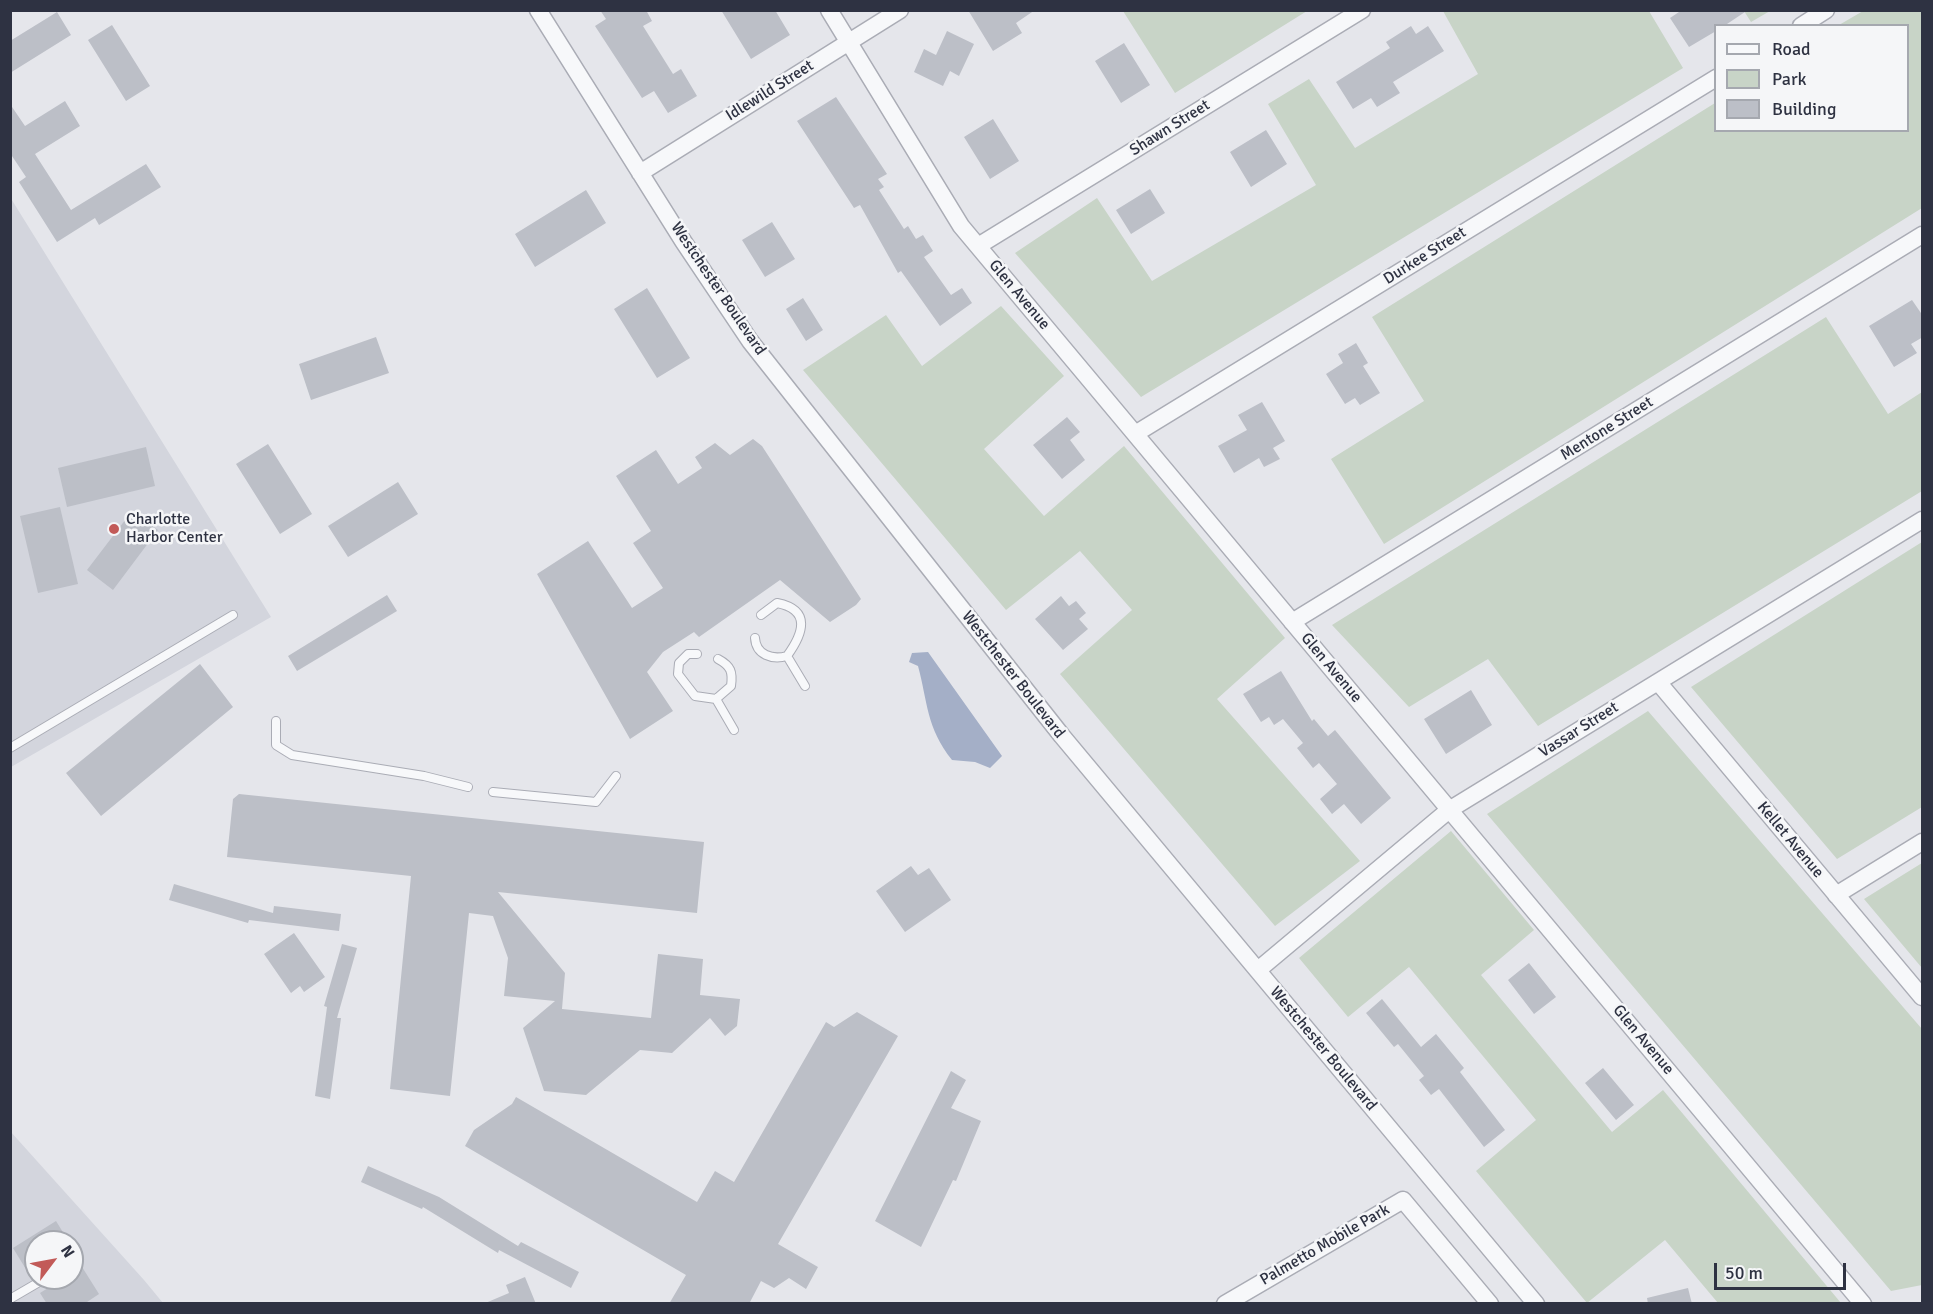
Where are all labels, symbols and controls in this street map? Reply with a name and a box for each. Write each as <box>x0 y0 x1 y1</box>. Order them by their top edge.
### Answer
legend <box>1714 24 1909 132</box>
text: Road <box>1772 38 1811 60</box>
street label: Idlewild Street <box>723 56 817 126</box>
text: Park <box>1772 68 1807 90</box>
street label: Shawn Street <box>1126 96 1214 160</box>
text: Building <box>1772 98 1836 120</box>
street label: Westchester Boulevard <box>666 219 770 359</box>
street label: Durkee Street <box>1380 223 1470 289</box>
street label: Glen Avenue <box>984 256 1054 334</box>
street label: Mentone Street <box>1557 393 1657 465</box>
place label: Charlotte Harbor Center <box>126 510 223 548</box>
marker: Charlotte Harbor Center <box>107 522 121 536</box>
street label: Westchester Boulevard <box>957 608 1069 742</box>
street label: Glen Avenue <box>1296 629 1366 707</box>
street label: Vassar Street <box>1536 698 1622 762</box>
street label: Kellet Avenue <box>1753 798 1827 882</box>
street label: Westchester Boulevard <box>1265 983 1381 1115</box>
street label: Glen Avenue <box>1608 1001 1678 1079</box>
street label: Palmetto Mobile Park <box>1257 1200 1393 1290</box>
north arrow <box>24 1230 84 1290</box>
text: N <box>56 1241 79 1262</box>
scale bar <box>1717 1251 1849 1289</box>
text: 50 m <box>1725 1262 1763 1284</box>

